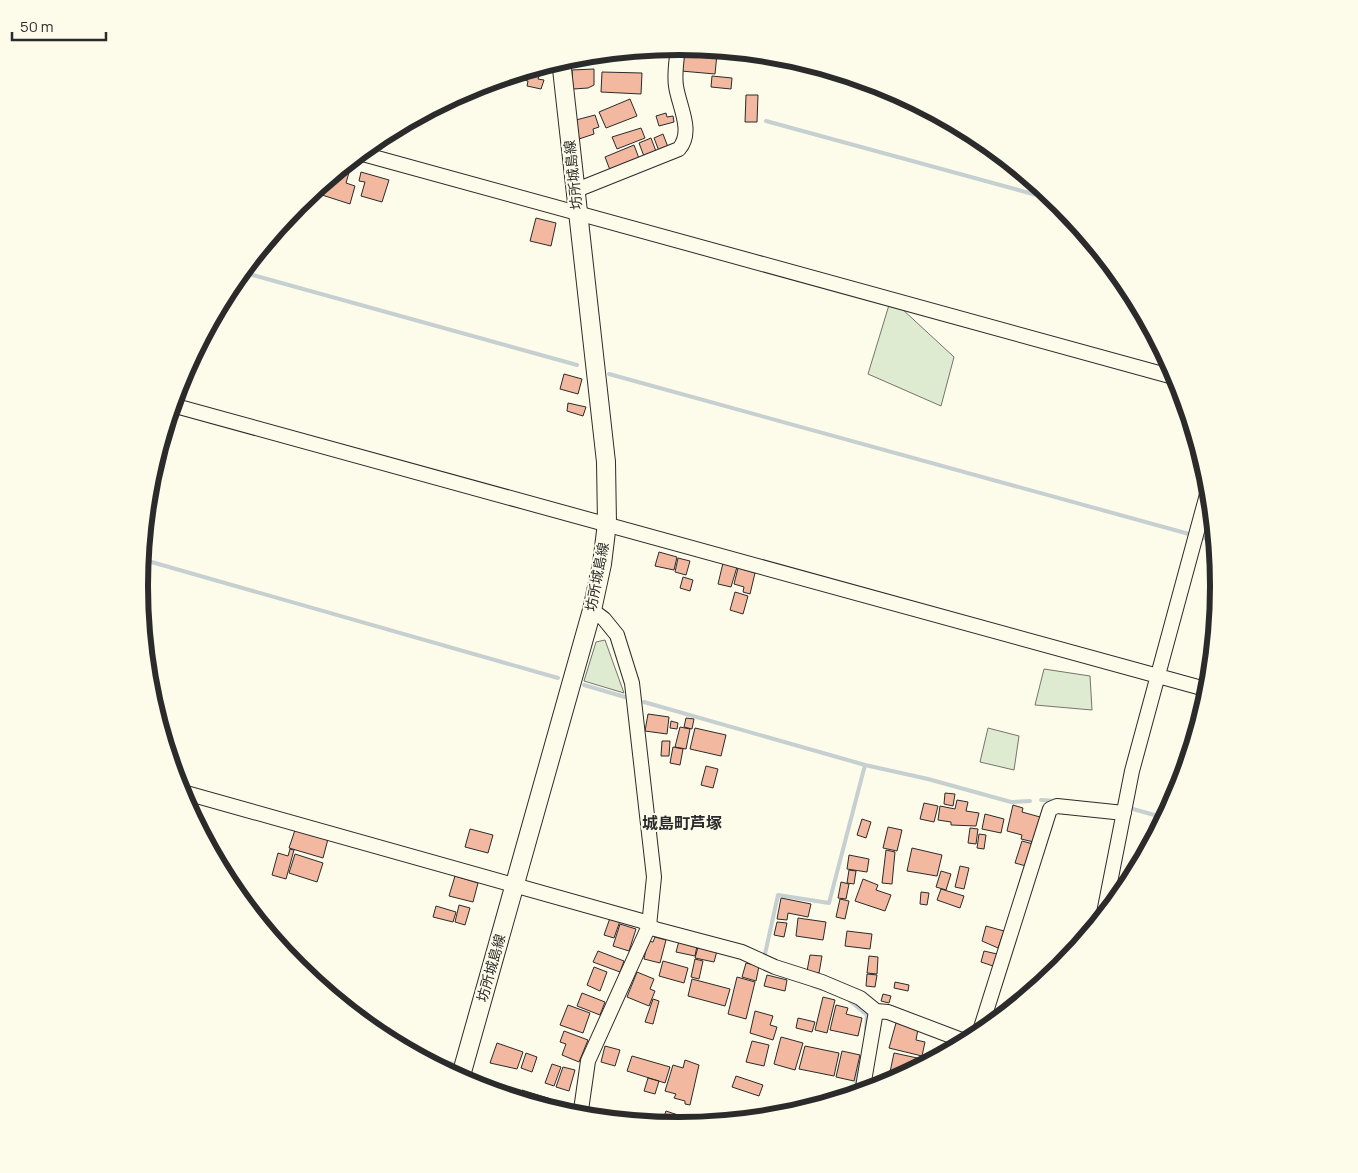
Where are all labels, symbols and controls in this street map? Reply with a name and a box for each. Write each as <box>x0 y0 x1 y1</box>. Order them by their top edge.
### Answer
scale bar <box>12 10 106 42</box>
text: 50 m <box>20 16 54 37</box>
street label: 坊所城島線 <box>559 139 586 211</box>
street label: 坊所城島線 <box>581 541 613 613</box>
district label: 城島町芦塚 <box>642 812 722 834</box>
street label: 坊所城島線 <box>472 932 509 1004</box>

